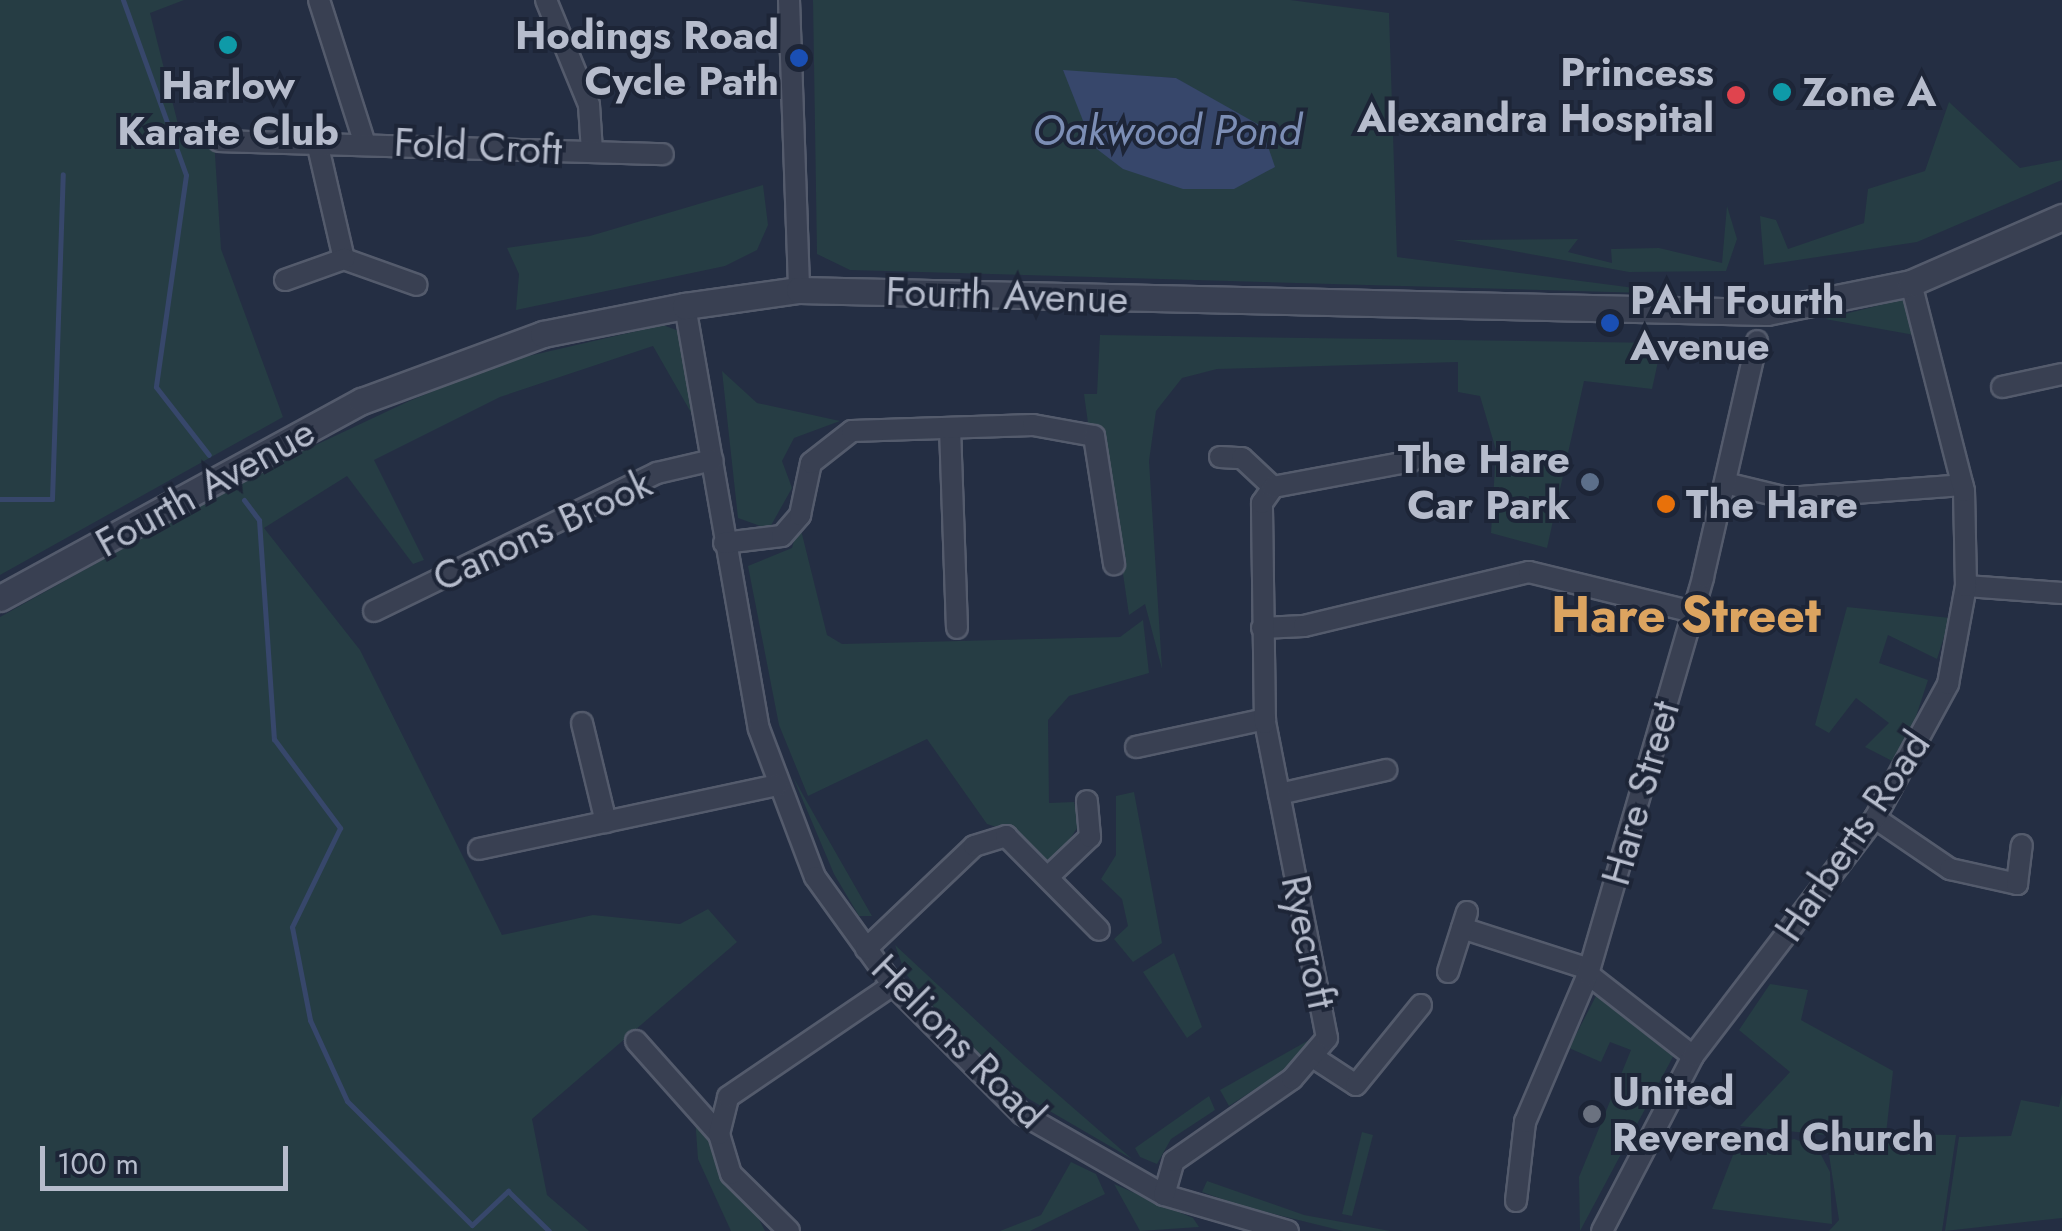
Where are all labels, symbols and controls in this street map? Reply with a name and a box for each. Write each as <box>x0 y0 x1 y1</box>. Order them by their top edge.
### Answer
place label: Hodings Road Cycle Path <box>515 11 779 105</box>
marker: Harlow Karate Club <box>217 34 239 56</box>
marker: Hodings Road Cycle Path <box>788 47 810 69</box>
place label: Princess Alexandra Hospital <box>1357 48 1714 142</box>
place label: Harlow Karate Club <box>117 61 339 155</box>
place label: Zone A <box>1802 68 1937 116</box>
marker: Zone A <box>1771 81 1793 103</box>
marker: Princess Alexandra Hospital <box>1723 82 1749 108</box>
water label: Oakwood Pond <box>1032 106 1302 156</box>
street label: Fold Croft <box>393 118 563 174</box>
street label: Fourth Avenue <box>885 267 1129 323</box>
place label: PAH Fourth Avenue <box>1630 276 1844 370</box>
marker: PAH Fourth Avenue <box>1599 312 1621 334</box>
street label: Fourth Avenue <box>87 407 323 567</box>
place label: The Hare Car Park <box>1398 435 1570 529</box>
street label: Canons Brook <box>425 459 659 601</box>
marker: The Hare Car Park <box>1579 471 1601 493</box>
place label: The Hare <box>1686 480 1858 528</box>
marker: The Hare <box>1655 493 1677 515</box>
district label: Hare Street <box>1551 585 1821 645</box>
street label: Hare Street <box>1591 696 1689 890</box>
street label: Harberts Road <box>1764 722 1940 950</box>
street label: Ryecroft <box>1271 871 1347 1013</box>
street label: Helions Road <box>862 944 1056 1138</box>
place label: United Reverend Church <box>1612 1067 1934 1161</box>
marker: United Reverend Church <box>1581 1103 1603 1125</box>
scale bar <box>45 1126 292 1188</box>
text: 100 m <box>57 1142 139 1185</box>

